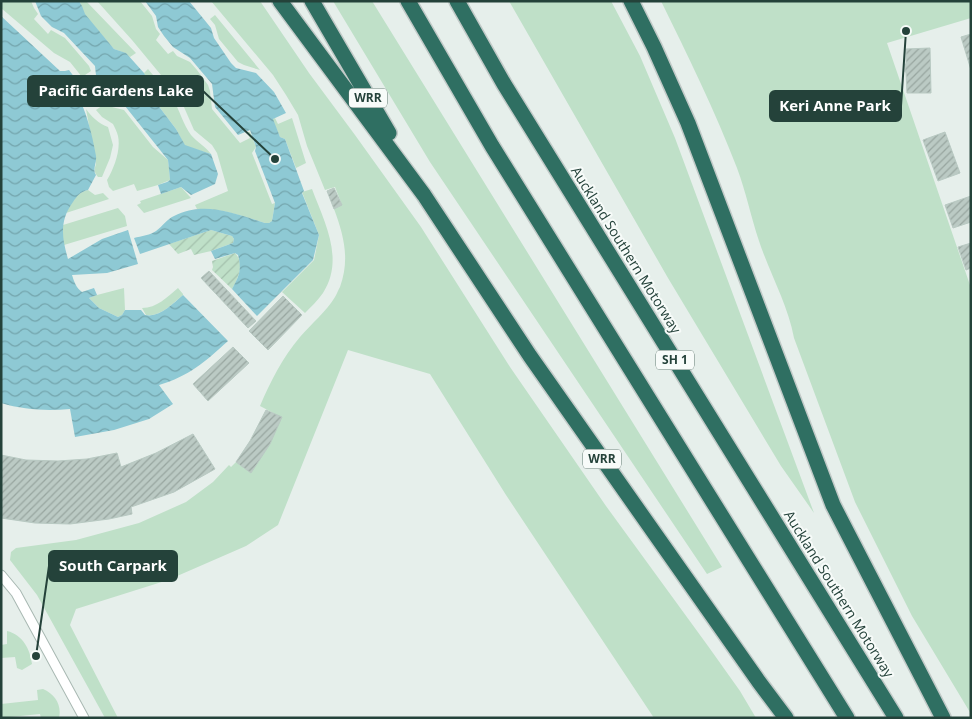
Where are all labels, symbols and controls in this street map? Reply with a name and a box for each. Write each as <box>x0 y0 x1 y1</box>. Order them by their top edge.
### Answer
callout: Pacific Gardens Lake <box>28 76 203 106</box>
text: Pacific Gardens Lake <box>39 80 194 100</box>
road number: WRR <box>349 89 387 108</box>
callout: Keri Anne Park <box>770 91 901 121</box>
text: Keri Anne Park <box>779 95 891 115</box>
street label: Auckland Southern Motorway <box>567 163 686 338</box>
road number: SH 1 <box>656 350 694 370</box>
road number: WRR <box>583 449 621 468</box>
street label: Auckland Southern Motorway <box>780 507 899 682</box>
callout: South Carpark <box>49 551 177 581</box>
text: South Carpark <box>59 555 168 575</box>

